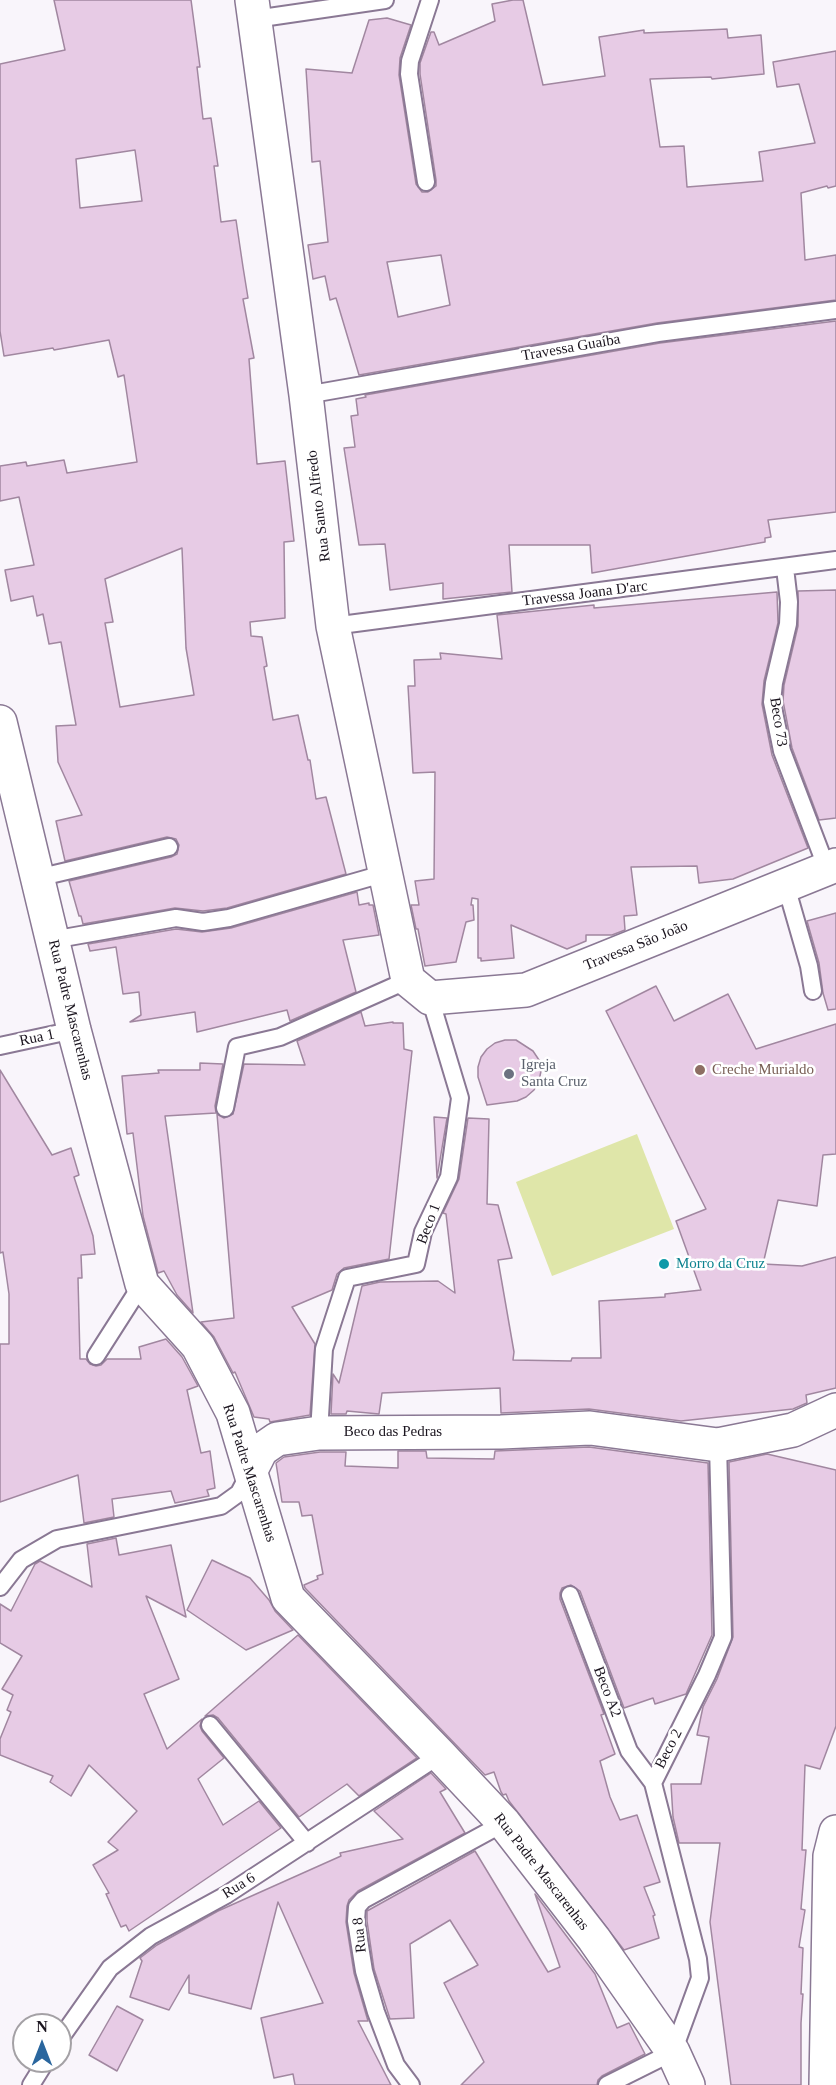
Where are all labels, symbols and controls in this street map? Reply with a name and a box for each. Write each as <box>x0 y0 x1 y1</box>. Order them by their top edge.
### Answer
street label: Travessa Guaíba <box>520 330 622 366</box>
street label: Rua Santo Alfredo <box>303 449 335 563</box>
street label: Travessa Joana D'arc <box>521 577 649 611</box>
street label: Beco 73 <box>765 696 791 748</box>
street label: Travessa São João <box>582 917 690 975</box>
street label: Rua Padre Mascarenhas <box>44 938 96 1082</box>
street label: Rua 1 <box>18 1026 56 1050</box>
place label: Igreja Santa Cruz <box>521 1056 587 1091</box>
place label: Creche Murialdo <box>712 1061 814 1079</box>
marker: Creche Murialdo <box>693 1063 707 1077</box>
marker: Igreja Santa Cruz <box>502 1067 516 1081</box>
street label: Beco 1 <box>413 1201 445 1247</box>
place label: Morro da Cruz <box>676 1255 765 1273</box>
marker: Morro da Cruz <box>657 1257 671 1271</box>
street label: Rua Padre Mascarenhas <box>218 1402 280 1544</box>
street label: Beco das Pedras <box>344 1423 442 1441</box>
street label: Beco A2 <box>589 1664 625 1720</box>
street label: Beco 2 <box>651 1726 687 1772</box>
street label: Rua Padre Mascarenhas <box>490 1810 592 1934</box>
street label: Rua 6 <box>219 1869 259 1903</box>
street label: Rua 8 <box>349 1916 371 1954</box>
north arrow <box>12 2013 72 2073</box>
text: N <box>36 2018 48 2035</box>

